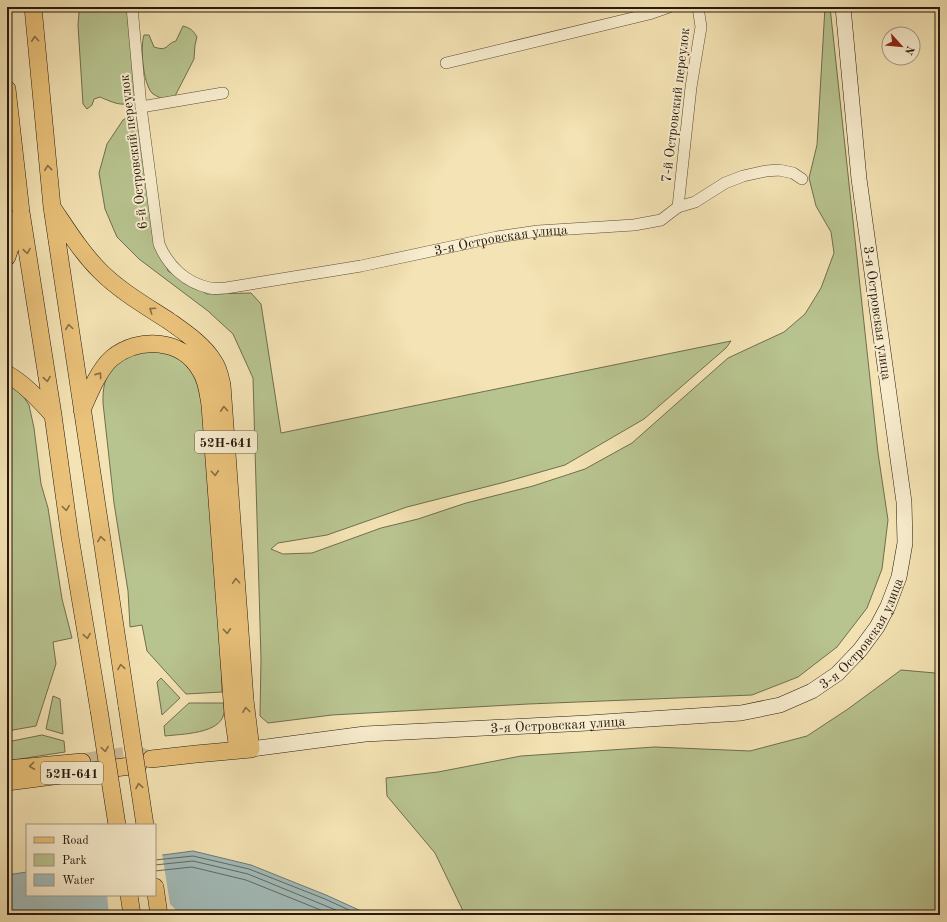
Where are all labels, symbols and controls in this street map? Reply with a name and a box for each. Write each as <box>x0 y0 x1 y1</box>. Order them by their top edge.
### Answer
north arrow <box>881 26 921 66</box>
street label: 7-й Островский переулок <box>660 27 692 183</box>
one-way arrow <box>31 36 40 42</box>
text: N <box>901 44 915 57</box>
street label: 6-й Островский переулок <box>118 74 150 230</box>
one-way arrow <box>44 165 53 171</box>
street label: 3-я Островская улица <box>433 223 568 258</box>
street label: 3-я Островская улица <box>861 245 893 381</box>
one-way arrow <box>22 247 31 254</box>
one-way arrow <box>150 308 157 315</box>
one-way arrow <box>65 324 74 330</box>
one-way arrow <box>94 373 101 380</box>
one-way arrow <box>42 376 51 382</box>
one-way arrow <box>219 406 228 412</box>
road number: 52Н-641 <box>195 431 257 453</box>
one-way arrow <box>211 470 220 476</box>
one-way arrow <box>61 504 70 511</box>
one-way arrow <box>97 536 106 542</box>
street label: 3-я Островская улица <box>817 576 906 692</box>
one-way arrow <box>232 578 241 584</box>
one-way arrow <box>223 628 232 634</box>
one-way arrow <box>82 633 90 639</box>
one-way arrow <box>117 664 126 670</box>
one-way arrow <box>242 707 251 713</box>
street label: 3-я Островская улица <box>490 715 626 736</box>
one-way arrow <box>100 746 109 752</box>
one-way arrow <box>29 761 35 770</box>
road number: 52Н-641 <box>41 762 103 784</box>
one-way arrow <box>135 783 144 790</box>
legend <box>26 824 156 896</box>
text: Road <box>62 835 89 847</box>
text: Park <box>62 855 87 867</box>
text: Water <box>62 875 95 887</box>

